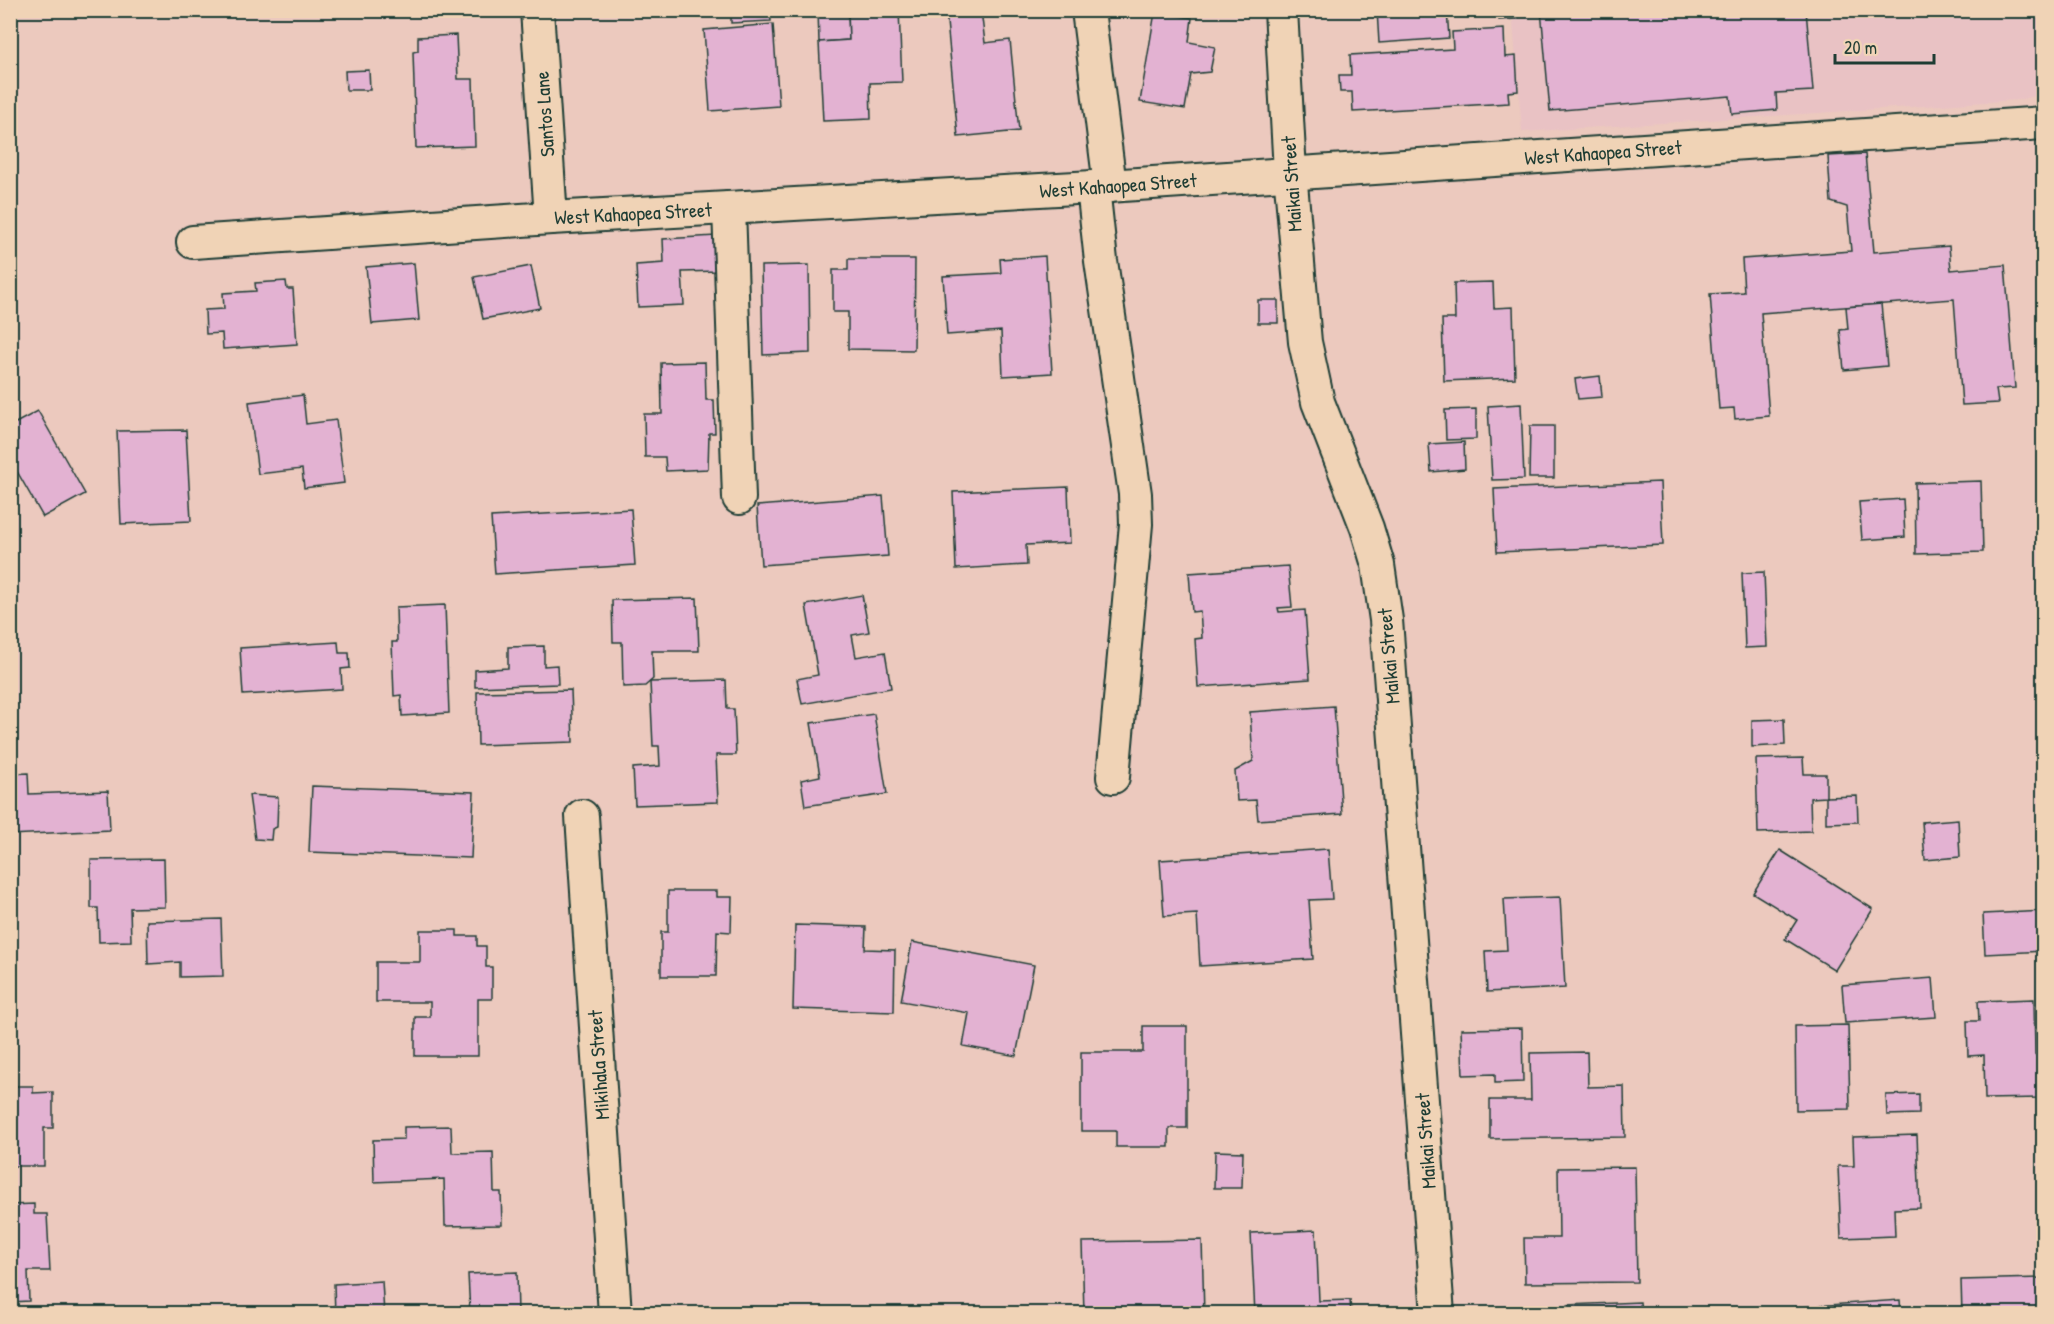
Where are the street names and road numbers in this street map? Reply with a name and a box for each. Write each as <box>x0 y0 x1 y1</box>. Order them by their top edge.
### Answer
street label: Santos Lane <box>528 70 560 158</box>
street label: West Kahaopea Street <box>1523 133 1684 171</box>
street label: Maikai Street <box>1274 134 1308 233</box>
street label: West Kahaopea Street <box>1038 166 1199 204</box>
street label: West Kahaopea Street <box>554 195 714 231</box>
street label: Maikai Street <box>1370 606 1406 705</box>
street label: Mikihala Street <box>581 1008 615 1121</box>
street label: Maikai Street <box>1408 1091 1442 1190</box>

